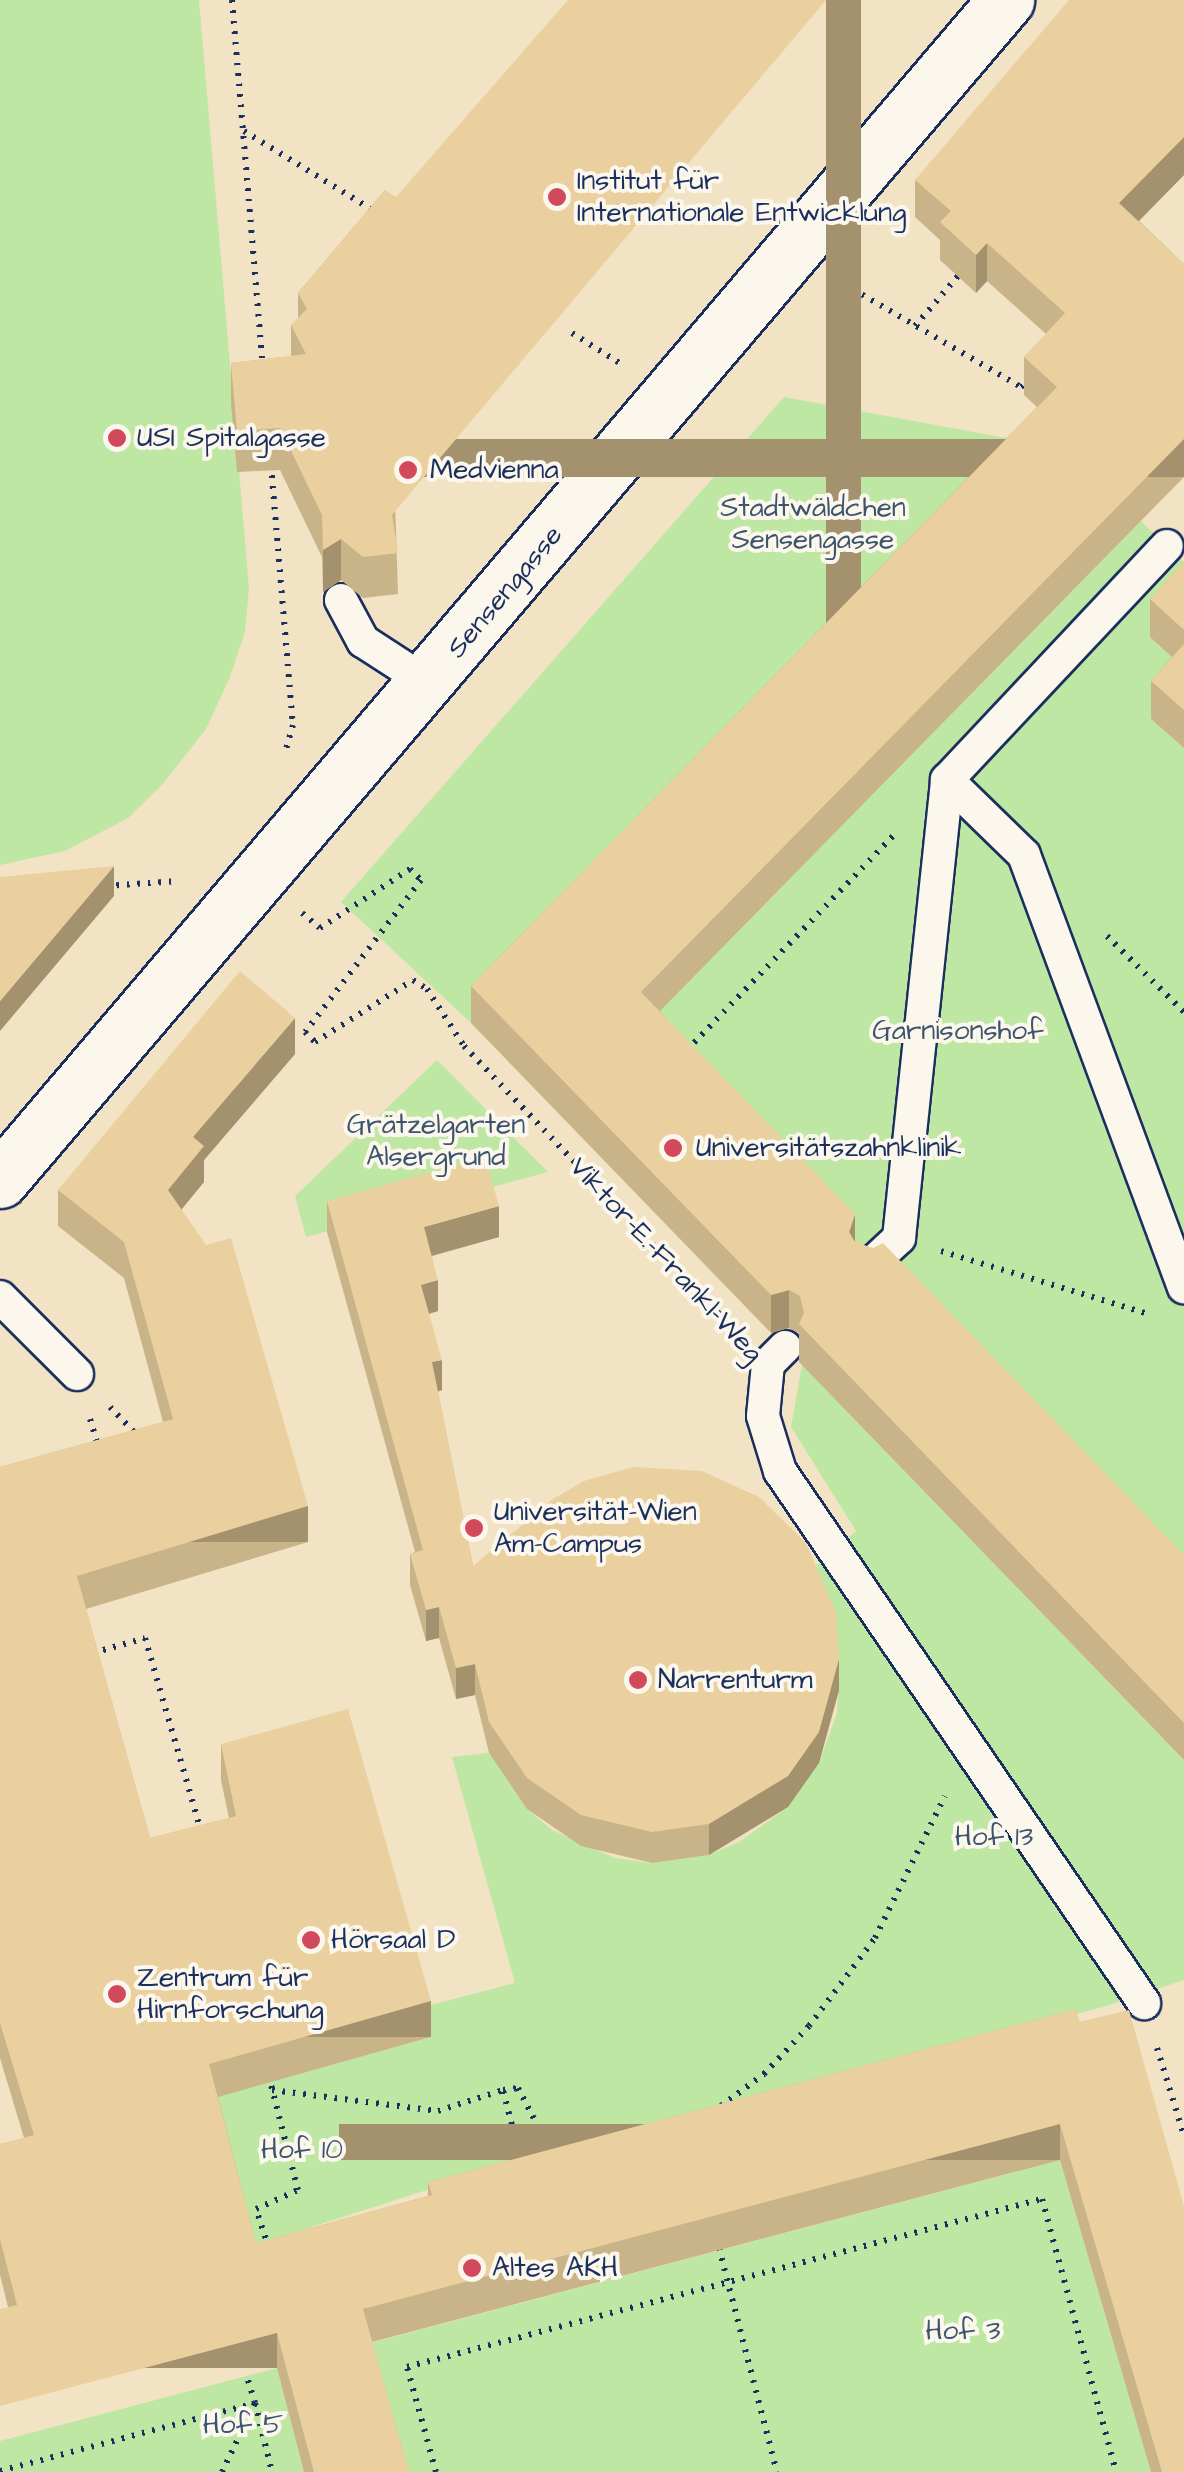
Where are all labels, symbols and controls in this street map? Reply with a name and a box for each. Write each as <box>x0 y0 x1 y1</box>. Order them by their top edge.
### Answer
place label: Institut für Internationale Entwicklung <box>577 164 906 230</box>
marker: Institut für Internationale Entwicklung <box>546 186 568 208</box>
place label: USI Spitalgasse <box>137 421 326 455</box>
marker: USI Spitalgasse <box>106 427 128 449</box>
place label: Medvienna <box>430 453 559 487</box>
marker: Medvienna <box>395 457 421 483</box>
park label: Stadtwäldchen Sensengasse <box>720 491 906 557</box>
street label: Sensengasse <box>440 519 570 665</box>
park label: Garnisonshof <box>872 1014 1044 1048</box>
park label: Grätzelgarten Alsergrund <box>347 1108 525 1174</box>
place label: Universitätszahnklinik <box>696 1131 962 1165</box>
marker: Universitätszahnklinik <box>660 1135 686 1161</box>
street label: Viktor-E.-Frankl-Weg <box>562 1150 770 1370</box>
place label: Universität-Wien Am-Campus <box>494 1495 697 1561</box>
marker: Universität-Wien Am-Campus <box>463 1517 485 1539</box>
place label: Narrenturm <box>658 1663 813 1697</box>
marker: Narrenturm <box>627 1669 649 1691</box>
park label: Hof 13 <box>955 1820 1033 1854</box>
place label: Hörsaal D <box>331 1923 455 1957</box>
marker: Hörsaal D <box>300 1929 322 1951</box>
place label: Zentrum für Hirnforschung <box>137 1961 324 2027</box>
marker: Zentrum für Hirnforschung <box>106 1983 128 2005</box>
park label: Hof 10 <box>261 2133 343 2167</box>
place label: Altes AKH <box>492 2251 618 2285</box>
marker: Altes AKH <box>461 2257 483 2279</box>
park label: Hof 3 <box>926 2314 1000 2348</box>
park label: Hof 5 <box>203 2408 283 2442</box>

